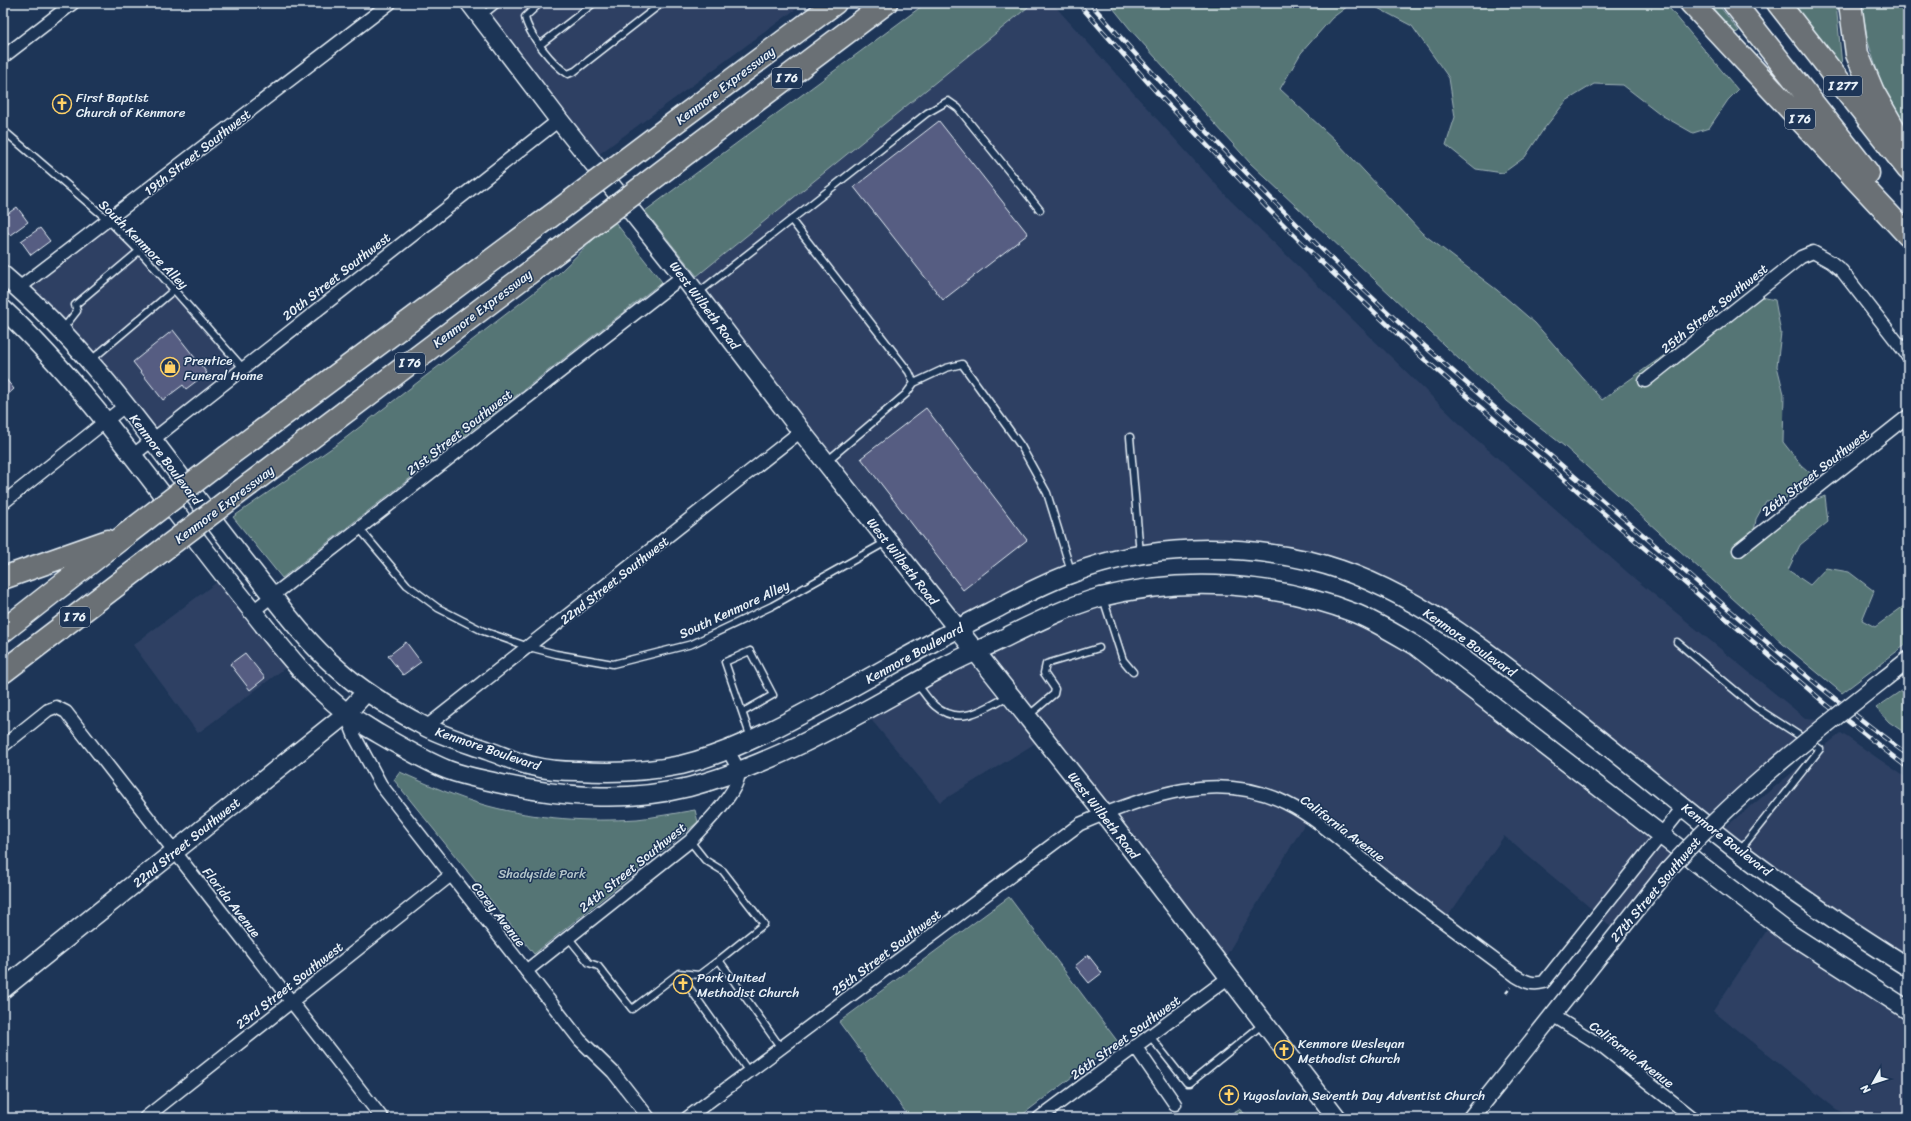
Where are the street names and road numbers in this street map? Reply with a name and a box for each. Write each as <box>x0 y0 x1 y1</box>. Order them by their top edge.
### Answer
street label: Kenmore Expressway <box>670 40 780 131</box>
road number: I 76 <box>772 68 802 88</box>
road number: I 277 <box>1824 76 1862 96</box>
street label: 19th Street Southwest <box>139 103 256 202</box>
road number: I 76 <box>1785 109 1815 129</box>
street label: South Kenmore Alley <box>93 194 194 295</box>
street label: 20th Street Southwest <box>277 226 396 326</box>
street label: West Wilbeth Road <box>663 256 746 356</box>
street label: 25th Street Southwest <box>1655 257 1773 359</box>
street label: Kenmore Expressway <box>427 263 537 354</box>
road number: I 76 <box>395 353 425 373</box>
street label: 21st Street Southwest <box>401 383 518 481</box>
street label: Kenmore Boulevard <box>123 409 208 511</box>
street label: 26th Street Southwest <box>1756 422 1875 522</box>
street label: Kenmore Expressway <box>169 459 279 550</box>
street label: West Wilbeth Road <box>861 512 945 611</box>
street label: 22nd Street Southwest <box>555 530 674 631</box>
street label: South Kenmore Alley <box>675 574 794 645</box>
street label: Kenmore Boulevard <box>1418 602 1522 684</box>
road number: I 76 <box>60 607 90 627</box>
street label: Kenmore Boulevard <box>861 616 969 690</box>
street label: Kenmore Boulevard <box>432 720 545 778</box>
street label: West Wilbeth Road <box>1062 766 1146 865</box>
street label: California Avenue <box>1295 789 1390 868</box>
street label: 22nd Street Southwest <box>127 791 246 893</box>
street label: Kenmore Boulevard <box>1676 797 1778 883</box>
street label: 24th Street Southwest <box>573 816 691 918</box>
street label: 27th Street Southwest <box>1604 831 1707 947</box>
street label: Florida Avenue <box>197 862 267 943</box>
street label: Carey Avenue <box>465 876 532 952</box>
street label: 25th Street Southwest <box>826 903 946 1002</box>
street label: 23rd Street Southwest <box>230 936 349 1035</box>
street label: 26th Street Southwest <box>1065 989 1186 1086</box>
street label: California Avenue <box>1584 1015 1679 1094</box>

